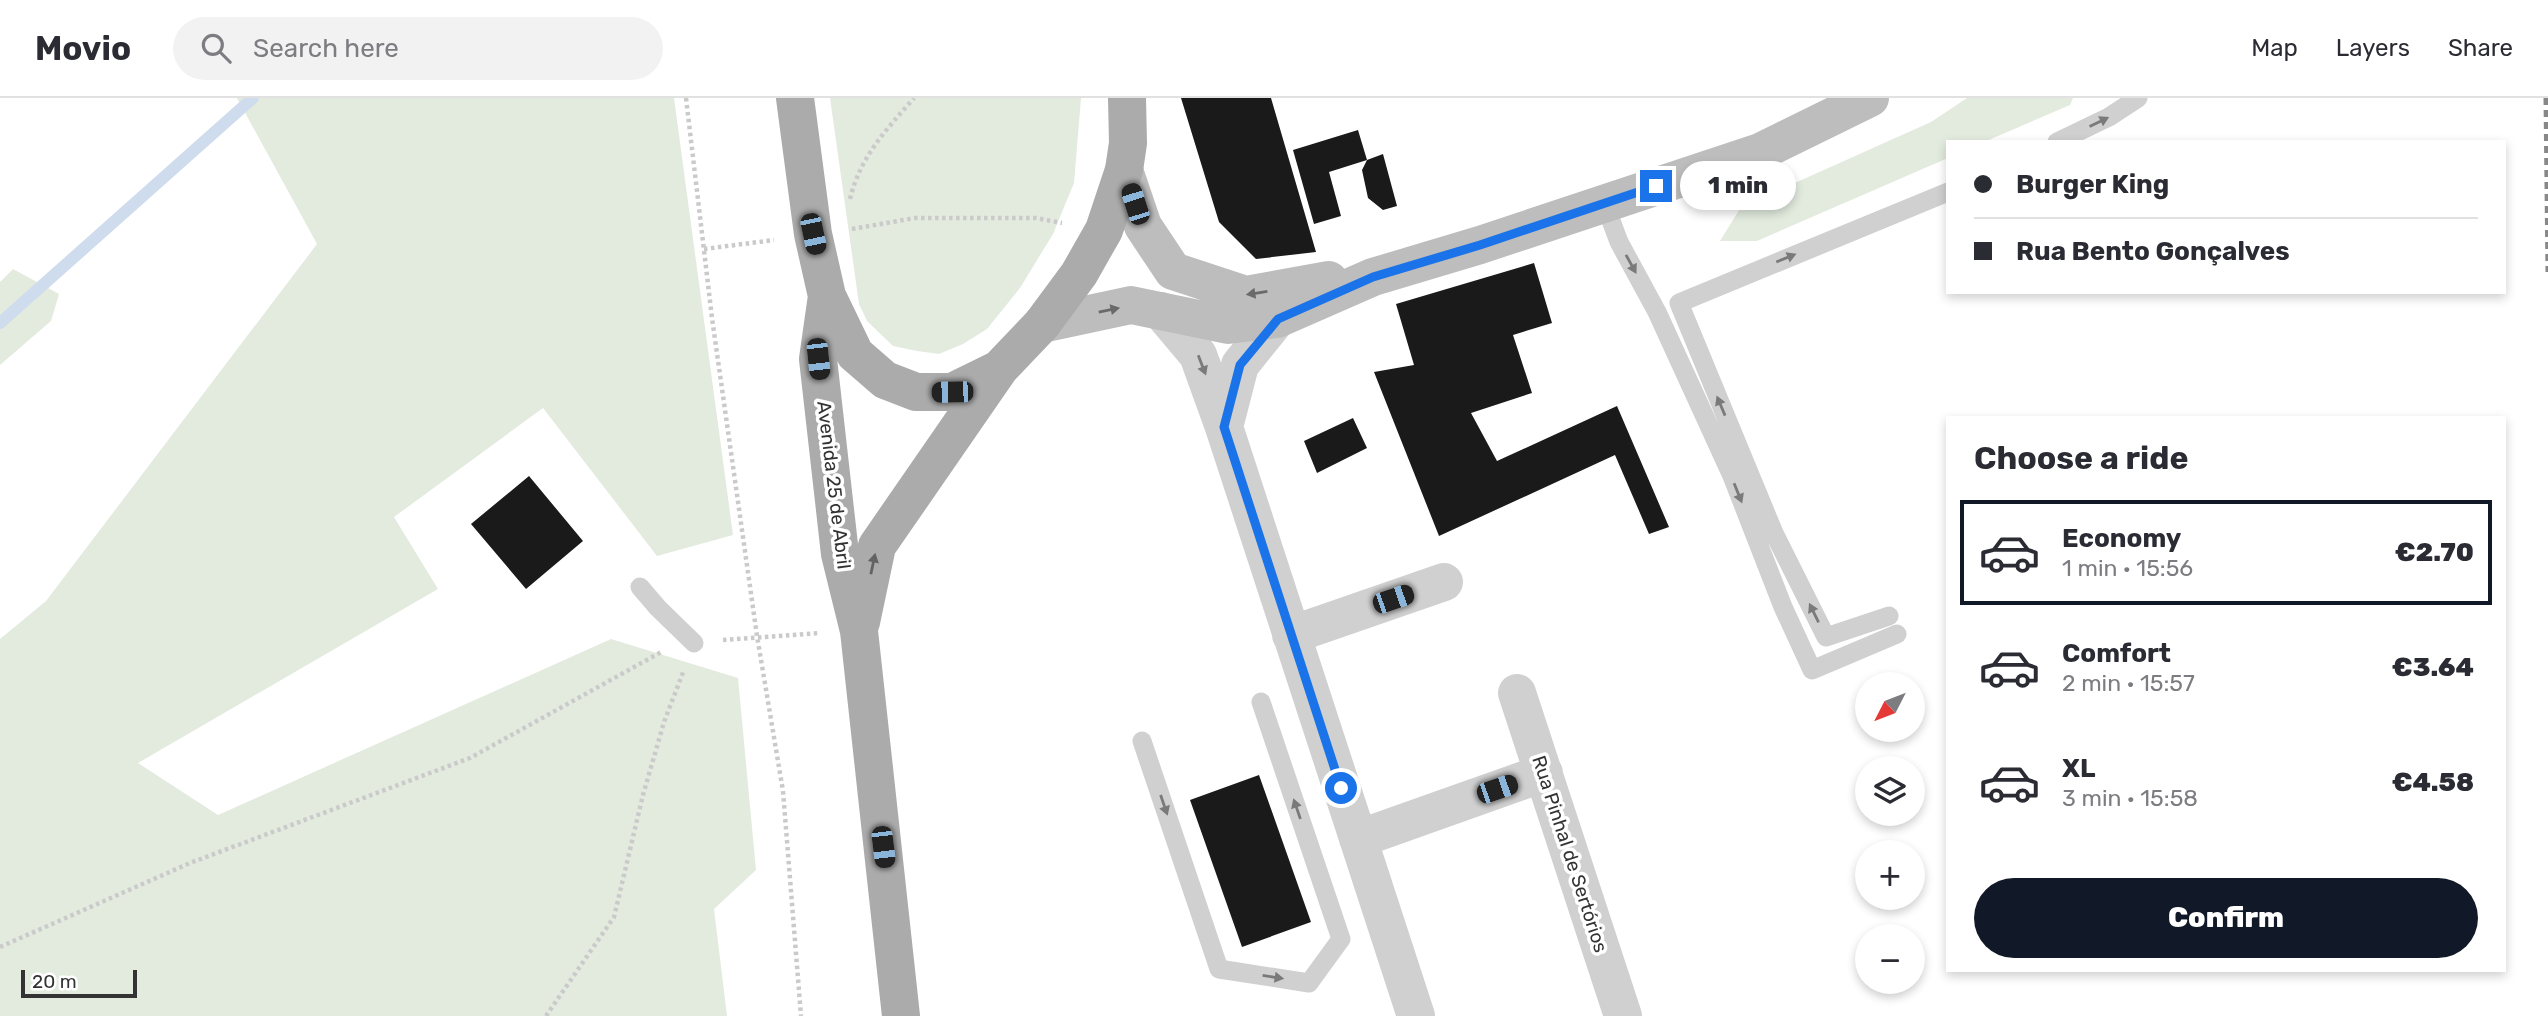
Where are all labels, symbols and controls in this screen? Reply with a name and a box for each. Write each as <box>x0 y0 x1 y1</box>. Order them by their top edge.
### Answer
search box <box>173 17 663 80</box>
text: Movio <box>35 29 131 68</box>
icon: search <box>197 29 235 67</box>
text: Search here <box>253 33 399 64</box>
text: Map <box>2251 34 2298 62</box>
text: Layers <box>2336 34 2410 62</box>
text: Share <box>2448 34 2513 62</box>
one-way arrow <box>2089 116 2109 128</box>
callout: 1 min <box>1680 162 1796 210</box>
text: Burger King <box>2016 169 2169 200</box>
route end <box>1640 170 1672 202</box>
text: 1 min <box>1708 171 1768 199</box>
car <box>1119 181 1152 227</box>
car <box>799 211 828 257</box>
text: Rua Bento Gonçalves <box>2016 236 2290 267</box>
one-way arrow <box>1776 253 1797 264</box>
one-way arrow <box>1625 255 1637 275</box>
one-way arrow <box>1246 288 1268 299</box>
one-way arrow <box>1098 304 1120 315</box>
car <box>806 337 831 381</box>
one-way arrow <box>1196 354 1207 375</box>
car <box>931 381 974 403</box>
one-way arrow <box>1716 395 1727 416</box>
street label: Avenida 25 de Abril <box>812 400 856 570</box>
text: Choose a ride <box>1974 439 2188 477</box>
one-way arrow <box>1733 482 1744 503</box>
icon: car <box>1978 521 2041 584</box>
text: Economy <box>2062 523 2181 554</box>
text: €2.70 <box>2395 537 2474 568</box>
one-way arrow <box>868 553 879 575</box>
text: 1 min · 15:56 <box>2062 554 2193 582</box>
car <box>1370 582 1417 616</box>
one-way arrow <box>1809 603 1820 623</box>
icon: car <box>1978 636 2041 699</box>
text: Comfort <box>2062 638 2171 669</box>
text: €3.64 <box>2392 652 2474 683</box>
text: 2 min · 15:57 <box>2062 669 2195 697</box>
north arrow <box>1855 672 1925 742</box>
map controls <box>1855 672 1925 994</box>
icon: car <box>1978 751 2041 814</box>
street label: Rua Pinhal de Sertórios <box>1527 753 1613 955</box>
text: XL <box>2062 753 2095 784</box>
button: layers <box>1855 756 1925 826</box>
text: €4.58 <box>2392 767 2474 798</box>
route start <box>1325 772 1357 804</box>
car <box>1474 772 1521 806</box>
text: 3 min · 15:58 <box>2062 784 2198 812</box>
one-way arrow <box>1159 795 1170 816</box>
one-way arrow <box>1291 799 1302 820</box>
car <box>871 825 896 869</box>
button: + <box>1855 840 1925 910</box>
button: Confirm <box>1974 878 2478 958</box>
button: − <box>1855 924 1925 994</box>
scale bar <box>21 967 136 999</box>
text: 20 m <box>32 970 77 993</box>
one-way arrow <box>1262 972 1284 983</box>

